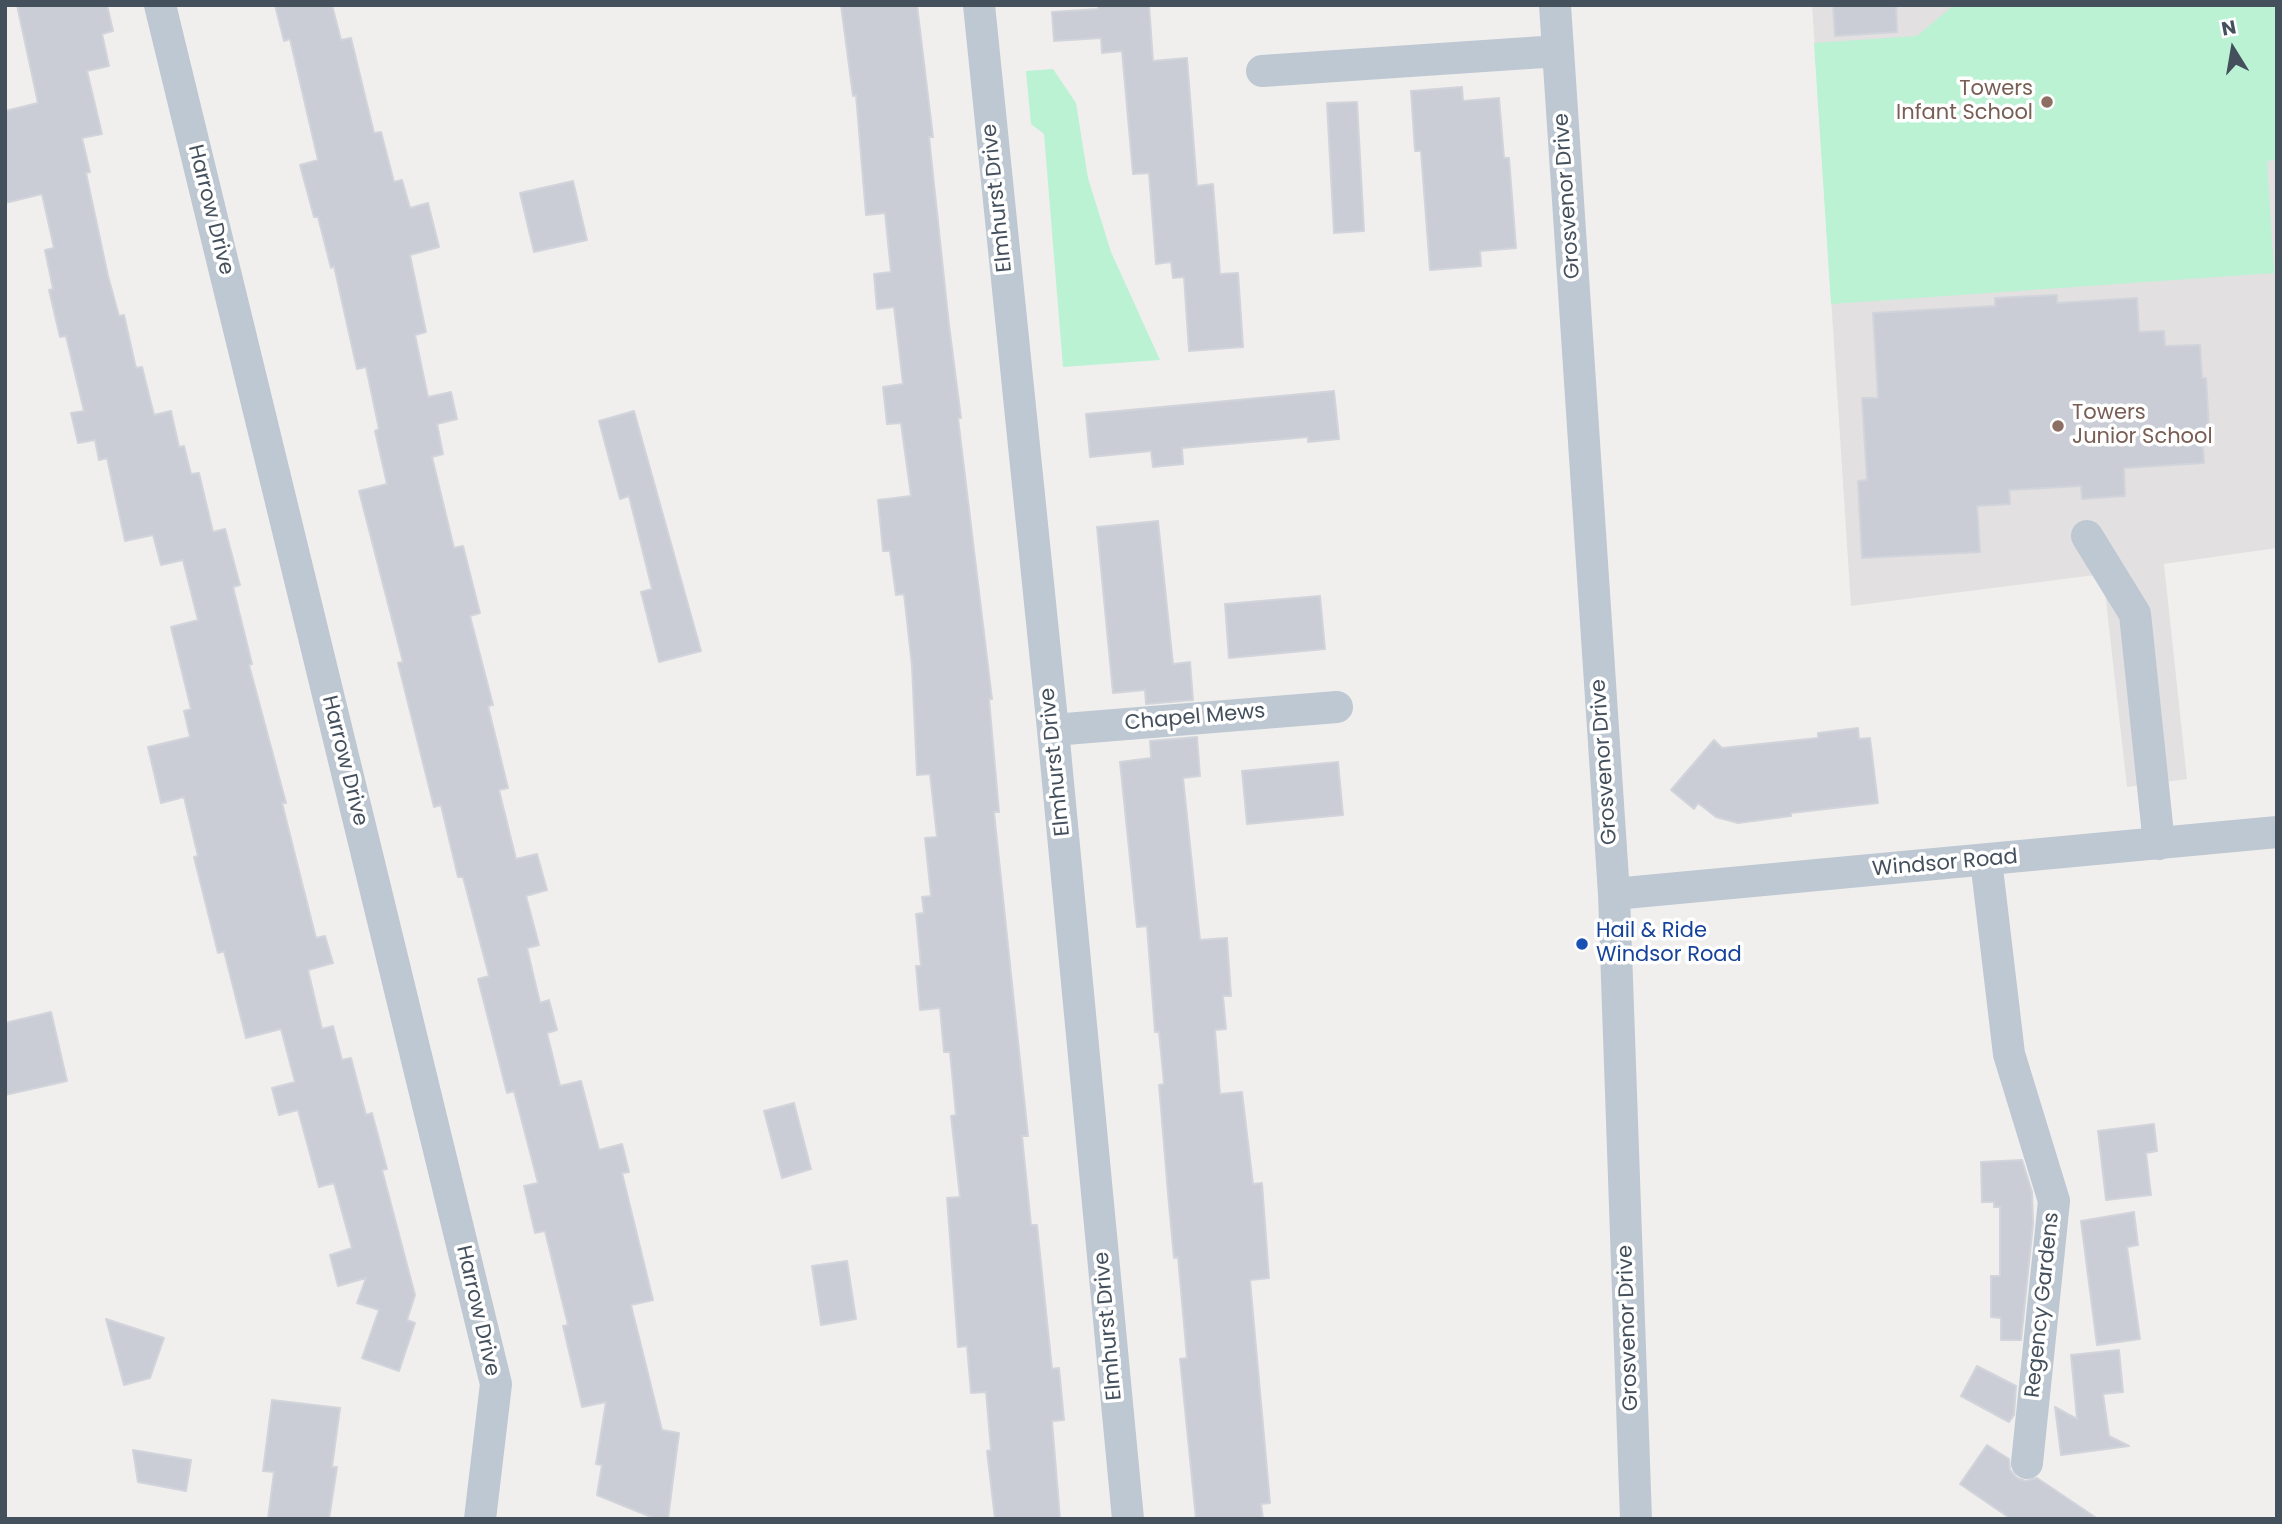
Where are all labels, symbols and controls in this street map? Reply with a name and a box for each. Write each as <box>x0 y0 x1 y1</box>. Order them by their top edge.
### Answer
text: N <box>2219 13 2238 43</box>
north arrow <box>2198 14 2268 84</box>
place label: Towers Infant School <box>1896 77 2033 127</box>
marker: Towers Infant School <box>2039 94 2055 110</box>
street label: Grosvenor Drive <box>1550 112 1586 280</box>
street label: Elmhurst Drive <box>978 123 1018 273</box>
street label: Harrow Drive <box>182 142 238 278</box>
place label: Towers Junior School <box>2072 401 2213 451</box>
marker: Towers Junior School <box>2050 418 2066 434</box>
street label: Grosvenor Drive <box>1587 678 1623 846</box>
street label: Elmhurst Drive <box>1036 687 1076 837</box>
street label: Harrow Drive <box>316 693 372 829</box>
street label: Chapel Mews <box>1124 699 1266 737</box>
street label: Windsor Road <box>1871 845 2019 883</box>
place label: Hail & Ride Windsor Road <box>1596 919 1742 969</box>
marker: Hail & Ride Windsor Road <box>1574 936 1590 952</box>
street label: Regency Gardens <box>2021 1211 2065 1399</box>
street label: Harrow Drive <box>450 1243 504 1379</box>
street label: Grosvenor Drive <box>1614 1244 1644 1412</box>
street label: Elmhurst Drive <box>1090 1251 1128 1401</box>

